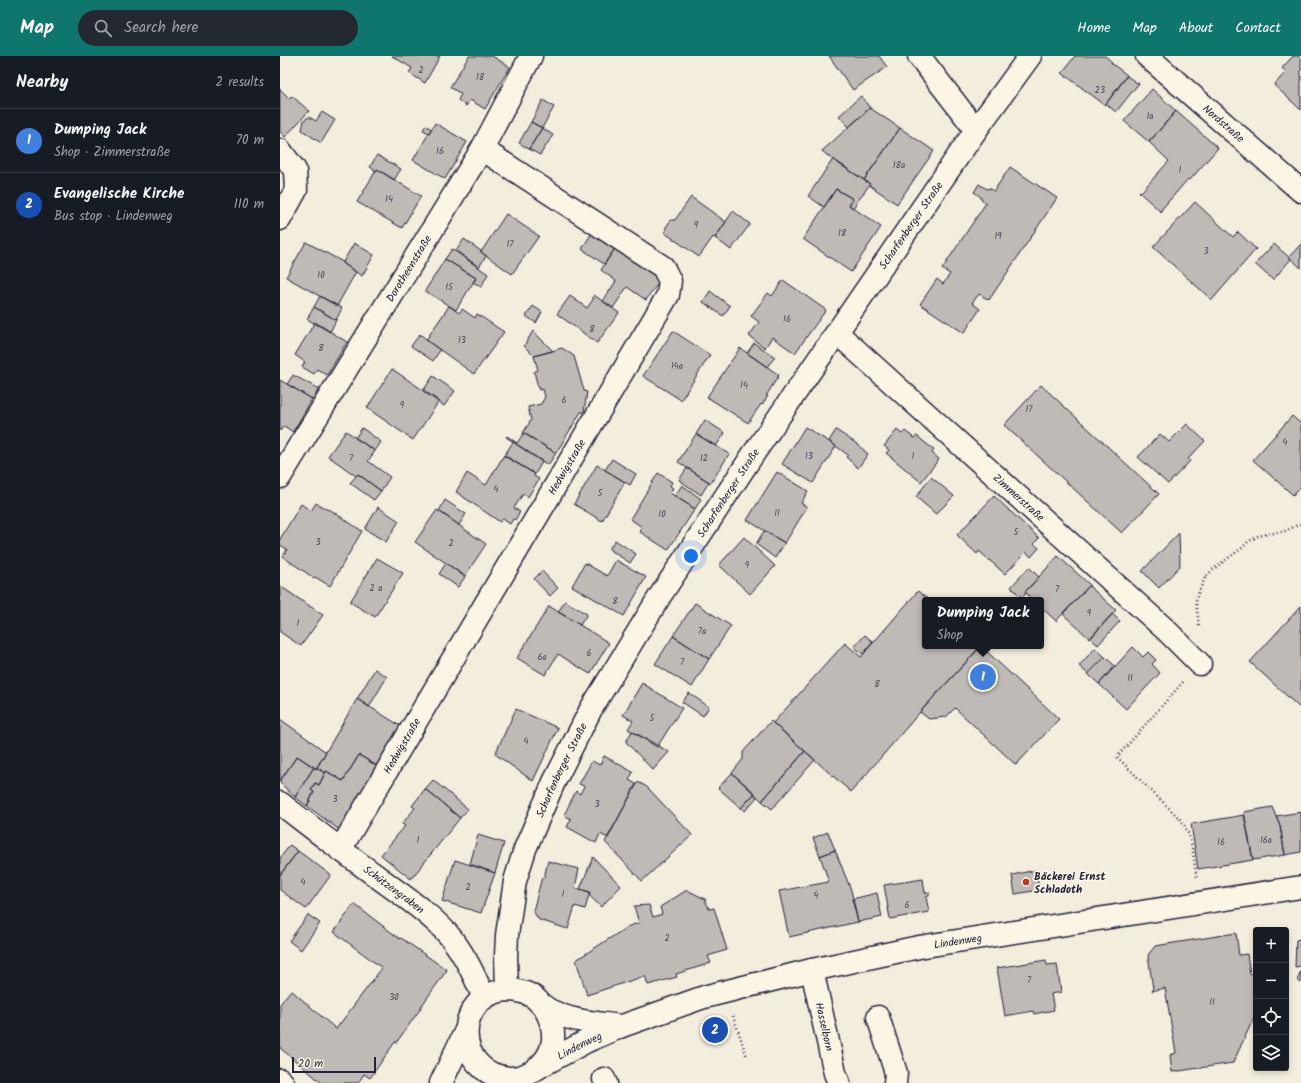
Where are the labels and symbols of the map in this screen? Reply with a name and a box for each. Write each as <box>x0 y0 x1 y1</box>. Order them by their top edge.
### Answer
house number: 2 <box>418 63 424 78</box>
house number: 18 <box>476 70 485 85</box>
house number: 23 <box>1095 83 1105 98</box>
street label: Nordstraße <box>1198 100 1248 148</box>
house number: 1a <box>1146 109 1154 124</box>
house number: 16 <box>436 144 444 159</box>
house number: 18a <box>893 158 905 173</box>
house number: 1 <box>1179 163 1182 178</box>
street label: Scharfenberger Straße <box>875 178 948 273</box>
house number: 14 <box>385 192 393 207</box>
house number: 9 <box>694 218 699 233</box>
house number: 18 <box>838 226 847 241</box>
house number: 19 <box>994 229 1002 244</box>
street label: Dorotheenstraße <box>382 232 437 306</box>
house number: 17 <box>507 237 514 252</box>
house number: 3 <box>1203 244 1209 259</box>
house number: 10 <box>317 268 325 283</box>
house number: 15 <box>445 280 454 295</box>
house number: 16 <box>783 312 791 327</box>
house number: 8 <box>589 322 595 337</box>
house number: 13 <box>458 333 466 348</box>
house number: 8 <box>318 341 324 356</box>
house number: 14a <box>671 359 683 374</box>
house number: 14 <box>740 378 748 393</box>
house number: 6 <box>561 393 567 408</box>
house number: 9 <box>400 398 405 413</box>
house number: 17 <box>1026 402 1033 417</box>
house number: 4 <box>1283 435 1288 450</box>
street label: Hedwigstraße <box>544 436 591 499</box>
street label: Scharfenberger Straße <box>693 445 765 541</box>
house number: 13 <box>805 449 813 464</box>
house number: 1 <box>912 449 915 464</box>
house number: 7 <box>349 451 354 466</box>
house number: 12 <box>700 451 708 466</box>
street label: Zimmerstraße <box>988 470 1048 526</box>
house number: 4 <box>494 482 499 497</box>
house number: 5 <box>598 486 604 501</box>
house number: 11 <box>774 506 780 521</box>
house number: 10 <box>658 507 666 522</box>
house number: 5 <box>1014 525 1020 540</box>
house number: 3 <box>315 535 321 550</box>
house number: 2 <box>448 536 454 551</box>
your location <box>681 546 701 566</box>
house number: 9 <box>745 558 750 573</box>
house number: 2 a <box>369 581 383 596</box>
house number: 7 <box>1055 582 1060 597</box>
house number: 8 <box>612 594 618 609</box>
house number: 9 <box>1087 606 1092 621</box>
house number: 1 <box>297 616 300 631</box>
house number: 7a <box>698 624 706 639</box>
house number: 6 <box>586 646 592 661</box>
house number: 6a <box>537 650 547 665</box>
house number: 7 <box>680 655 685 670</box>
pin: 1 <box>970 662 996 692</box>
house number: 11 <box>1127 671 1133 686</box>
house number: 8 <box>874 677 880 692</box>
house number: 5 <box>650 711 656 726</box>
street label: Hedwigstraße <box>379 715 426 778</box>
street label: Scharfenberger Straße <box>532 720 593 821</box>
house number: 4 <box>524 734 529 749</box>
house number: 3 <box>332 792 338 807</box>
house number: 3 <box>594 797 600 812</box>
house number: 1 <box>417 833 420 848</box>
house number: 16a <box>1260 833 1272 848</box>
house number: 16 <box>1217 835 1225 850</box>
street label: Schützengraben <box>359 861 428 919</box>
place label: Bäckerei Ernst Schladoth <box>1034 868 1106 899</box>
house number: 4 <box>301 875 306 890</box>
marker: Bäckerei Ernst Schladoth <box>1021 877 1031 887</box>
house number: 2 <box>465 880 471 895</box>
house number: 1 <box>562 887 565 902</box>
house number: 4 <box>814 888 819 903</box>
house number: 6 <box>904 898 910 913</box>
street label: Lindenweg <box>933 929 983 955</box>
house number: 2 <box>664 931 670 946</box>
house number: 7 <box>1027 973 1032 988</box>
house number: 30 <box>389 990 399 1005</box>
house number: 11 <box>1209 995 1215 1010</box>
street label: Hasselborn <box>809 1001 838 1053</box>
pin: 2 <box>702 1015 728 1045</box>
street label: Lindenweg <box>554 1028 605 1065</box>
scale bar <box>292 1055 376 1074</box>

